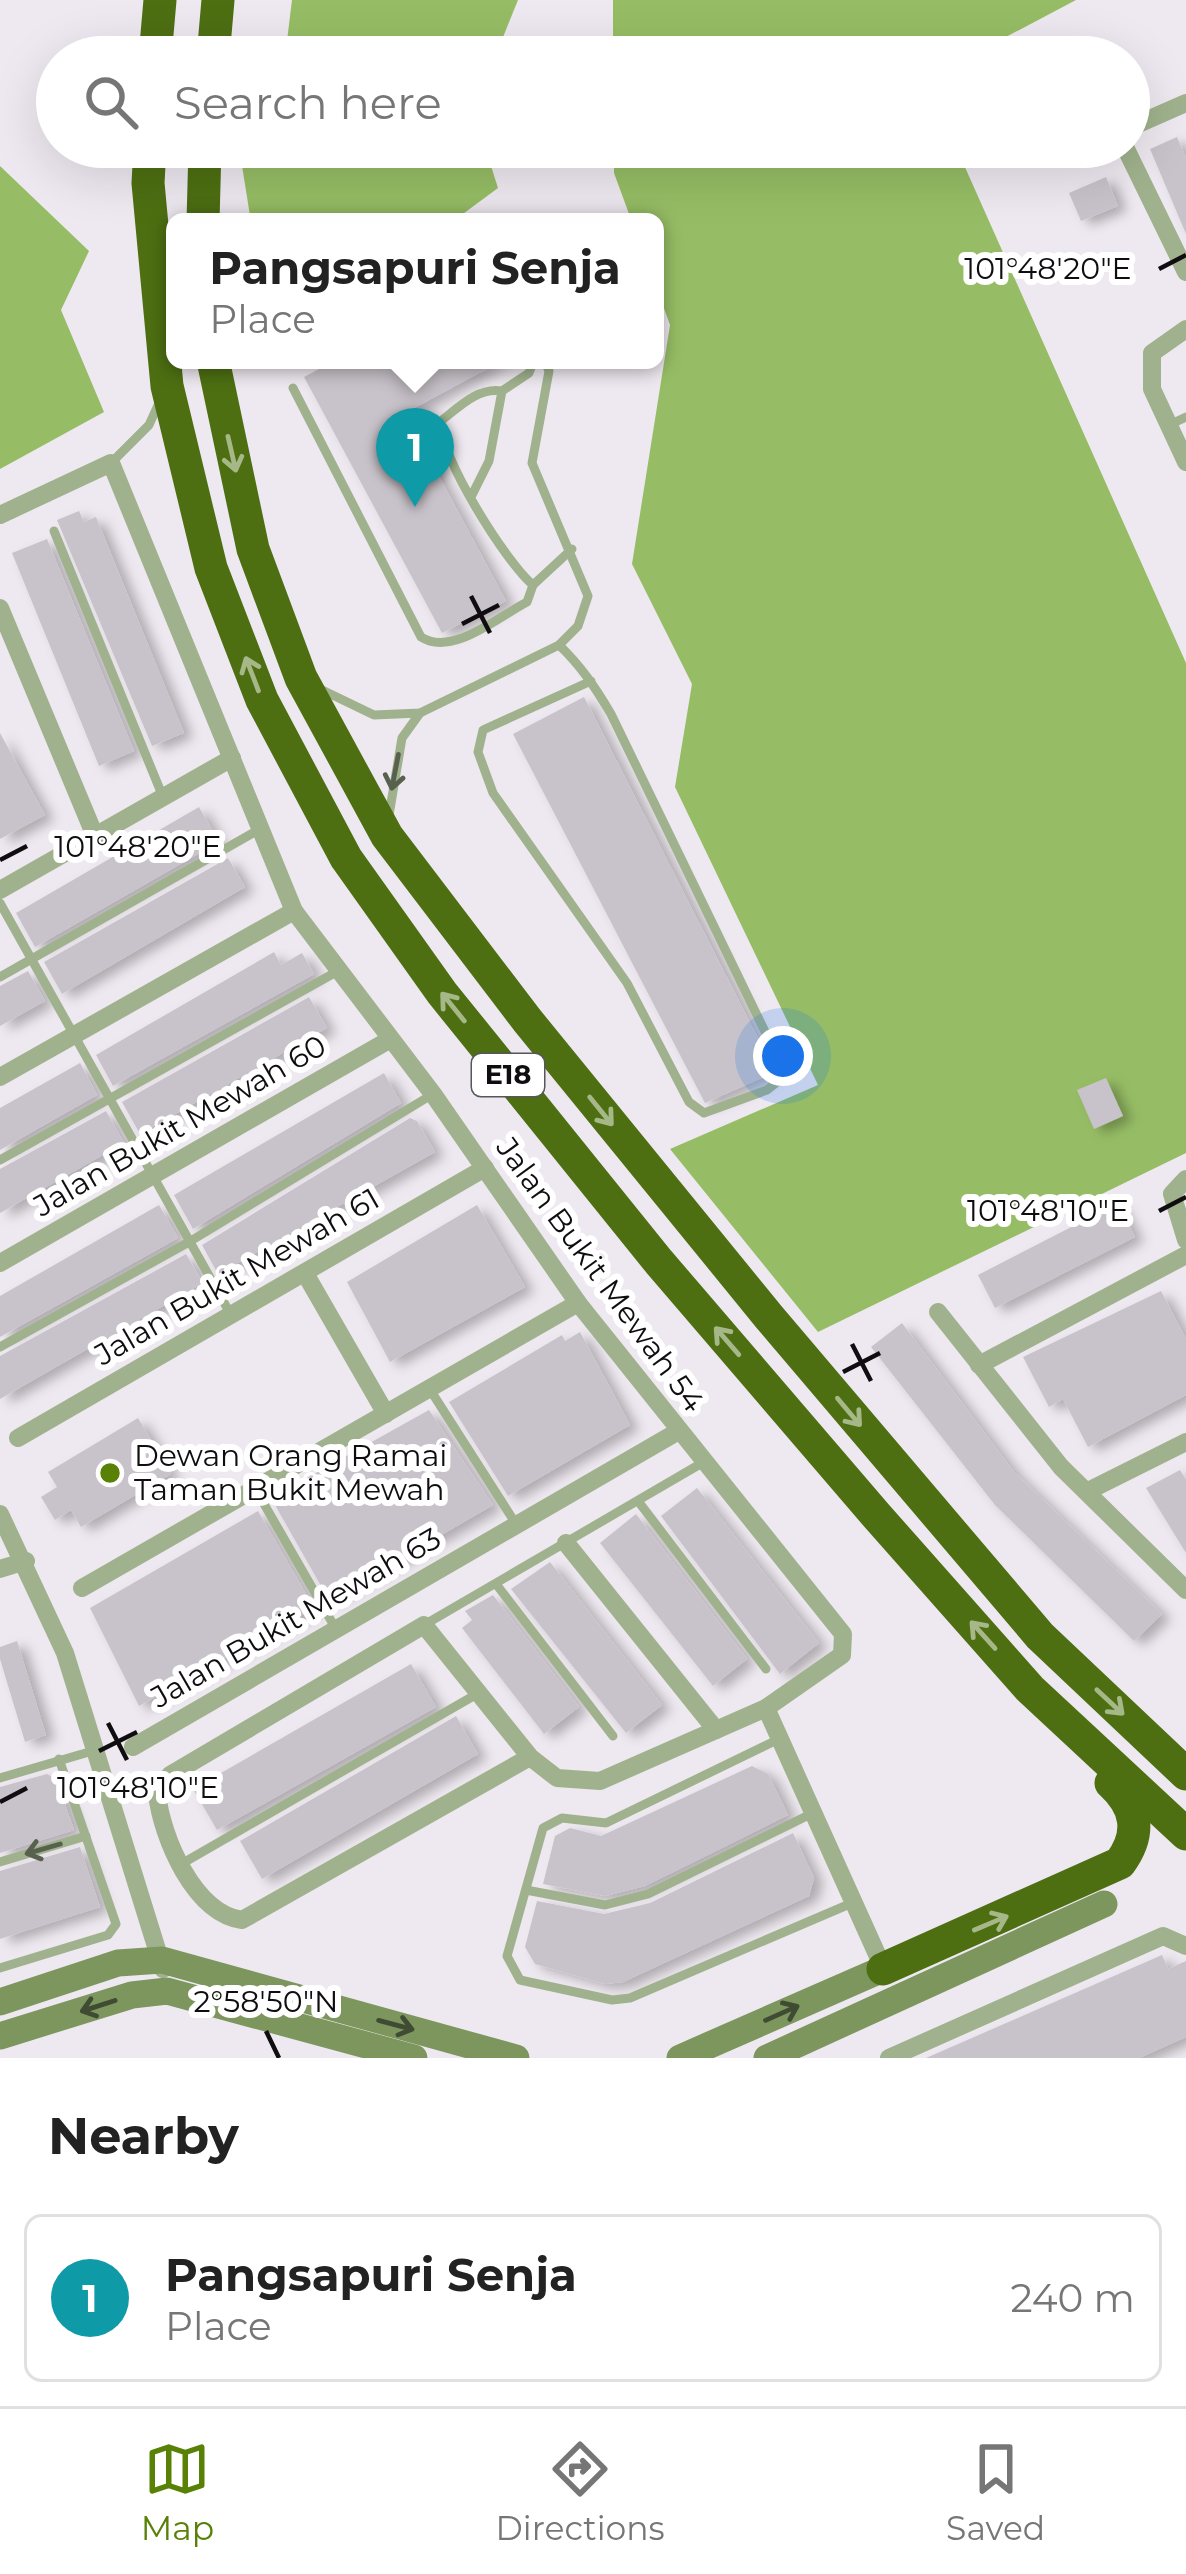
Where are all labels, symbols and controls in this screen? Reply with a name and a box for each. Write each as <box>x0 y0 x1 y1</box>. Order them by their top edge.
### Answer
search box <box>36 36 1150 168</box>
icon: search <box>78 69 144 135</box>
text: Search here <box>174 75 442 130</box>
popup <box>166 213 664 369</box>
text: Pangsapuri Senja <box>209 240 621 295</box>
text: 101°48'20"E <box>964 250 1132 287</box>
text: Place <box>209 295 316 343</box>
pin: 1 <box>376 408 454 507</box>
one-way arrow <box>222 435 244 473</box>
one-way arrow <box>240 656 262 693</box>
one-way arrow <box>383 751 405 790</box>
text: 101°48'20"E <box>54 828 222 865</box>
one-way arrow <box>439 992 467 1023</box>
your location <box>753 1026 813 1086</box>
street label: Jalan Bukit Mewah 60 <box>26 1027 333 1225</box>
road number: E18 <box>472 1054 544 1096</box>
one-way arrow <box>587 1095 614 1126</box>
street label: Jalan Bukit Mewah 54 <box>488 1129 712 1419</box>
street label: Jalan Bukit Mewah 61 <box>87 1180 386 1374</box>
text: 101°48'10"E <box>967 1192 1129 1229</box>
one-way arrow <box>713 1326 741 1357</box>
one-way arrow <box>835 1396 863 1427</box>
place label: Dewan Orang Ramai Taman Bukit Mewah <box>134 1437 447 1508</box>
marker: Dewan Orang Ramai Taman Bukit Mewah <box>97 1460 123 1486</box>
street label: Jalan Bukit Mewah 63 <box>143 1519 447 1716</box>
one-way arrow <box>970 1620 997 1651</box>
one-way arrow <box>1094 1687 1124 1715</box>
text: 101°48'10"E <box>57 1769 219 1806</box>
one-way arrow <box>25 1839 63 1861</box>
one-way arrow <box>972 1910 1008 1932</box>
text: 2°58'50"N <box>194 1983 338 2020</box>
one-way arrow <box>80 1996 118 2018</box>
one-way arrow <box>763 2001 799 2023</box>
one-way arrow <box>376 2015 414 2037</box>
text: Nearby <box>48 2105 239 2167</box>
text: Pangsapuri Senja <box>165 2247 577 2302</box>
text: 1 <box>82 2274 98 2322</box>
text: 240 m <box>1011 2274 1135 2322</box>
text: Place <box>165 2302 272 2350</box>
tab: Map <box>141 2436 214 2548</box>
tab: Directions <box>496 2436 665 2548</box>
tab: Saved <box>946 2436 1045 2548</box>

